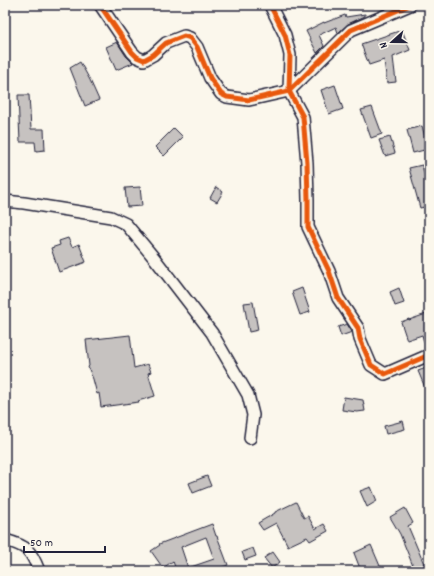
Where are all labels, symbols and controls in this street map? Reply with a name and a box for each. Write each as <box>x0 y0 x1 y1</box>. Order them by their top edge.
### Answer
north arrow <box>372 22 412 62</box>
text: N <box>376 39 393 50</box>
scale bar <box>24 528 105 554</box>
text: 50 m <box>30 535 53 552</box>

